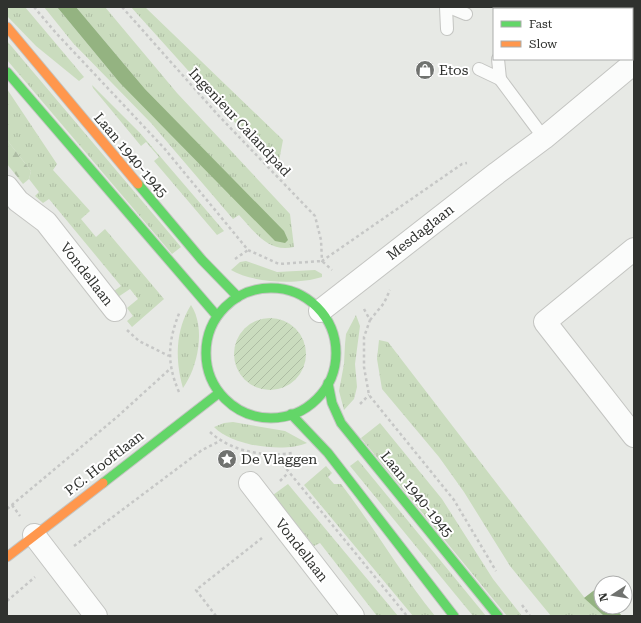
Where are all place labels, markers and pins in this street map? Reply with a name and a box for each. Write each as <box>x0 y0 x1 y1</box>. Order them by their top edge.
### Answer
shop icon: Etos <box>414 59 436 81</box>
place label: Etos <box>439 62 469 78</box>
place icon: De Vlaggen <box>216 448 238 470</box>
place label: De Vlaggen <box>241 451 317 467</box>

